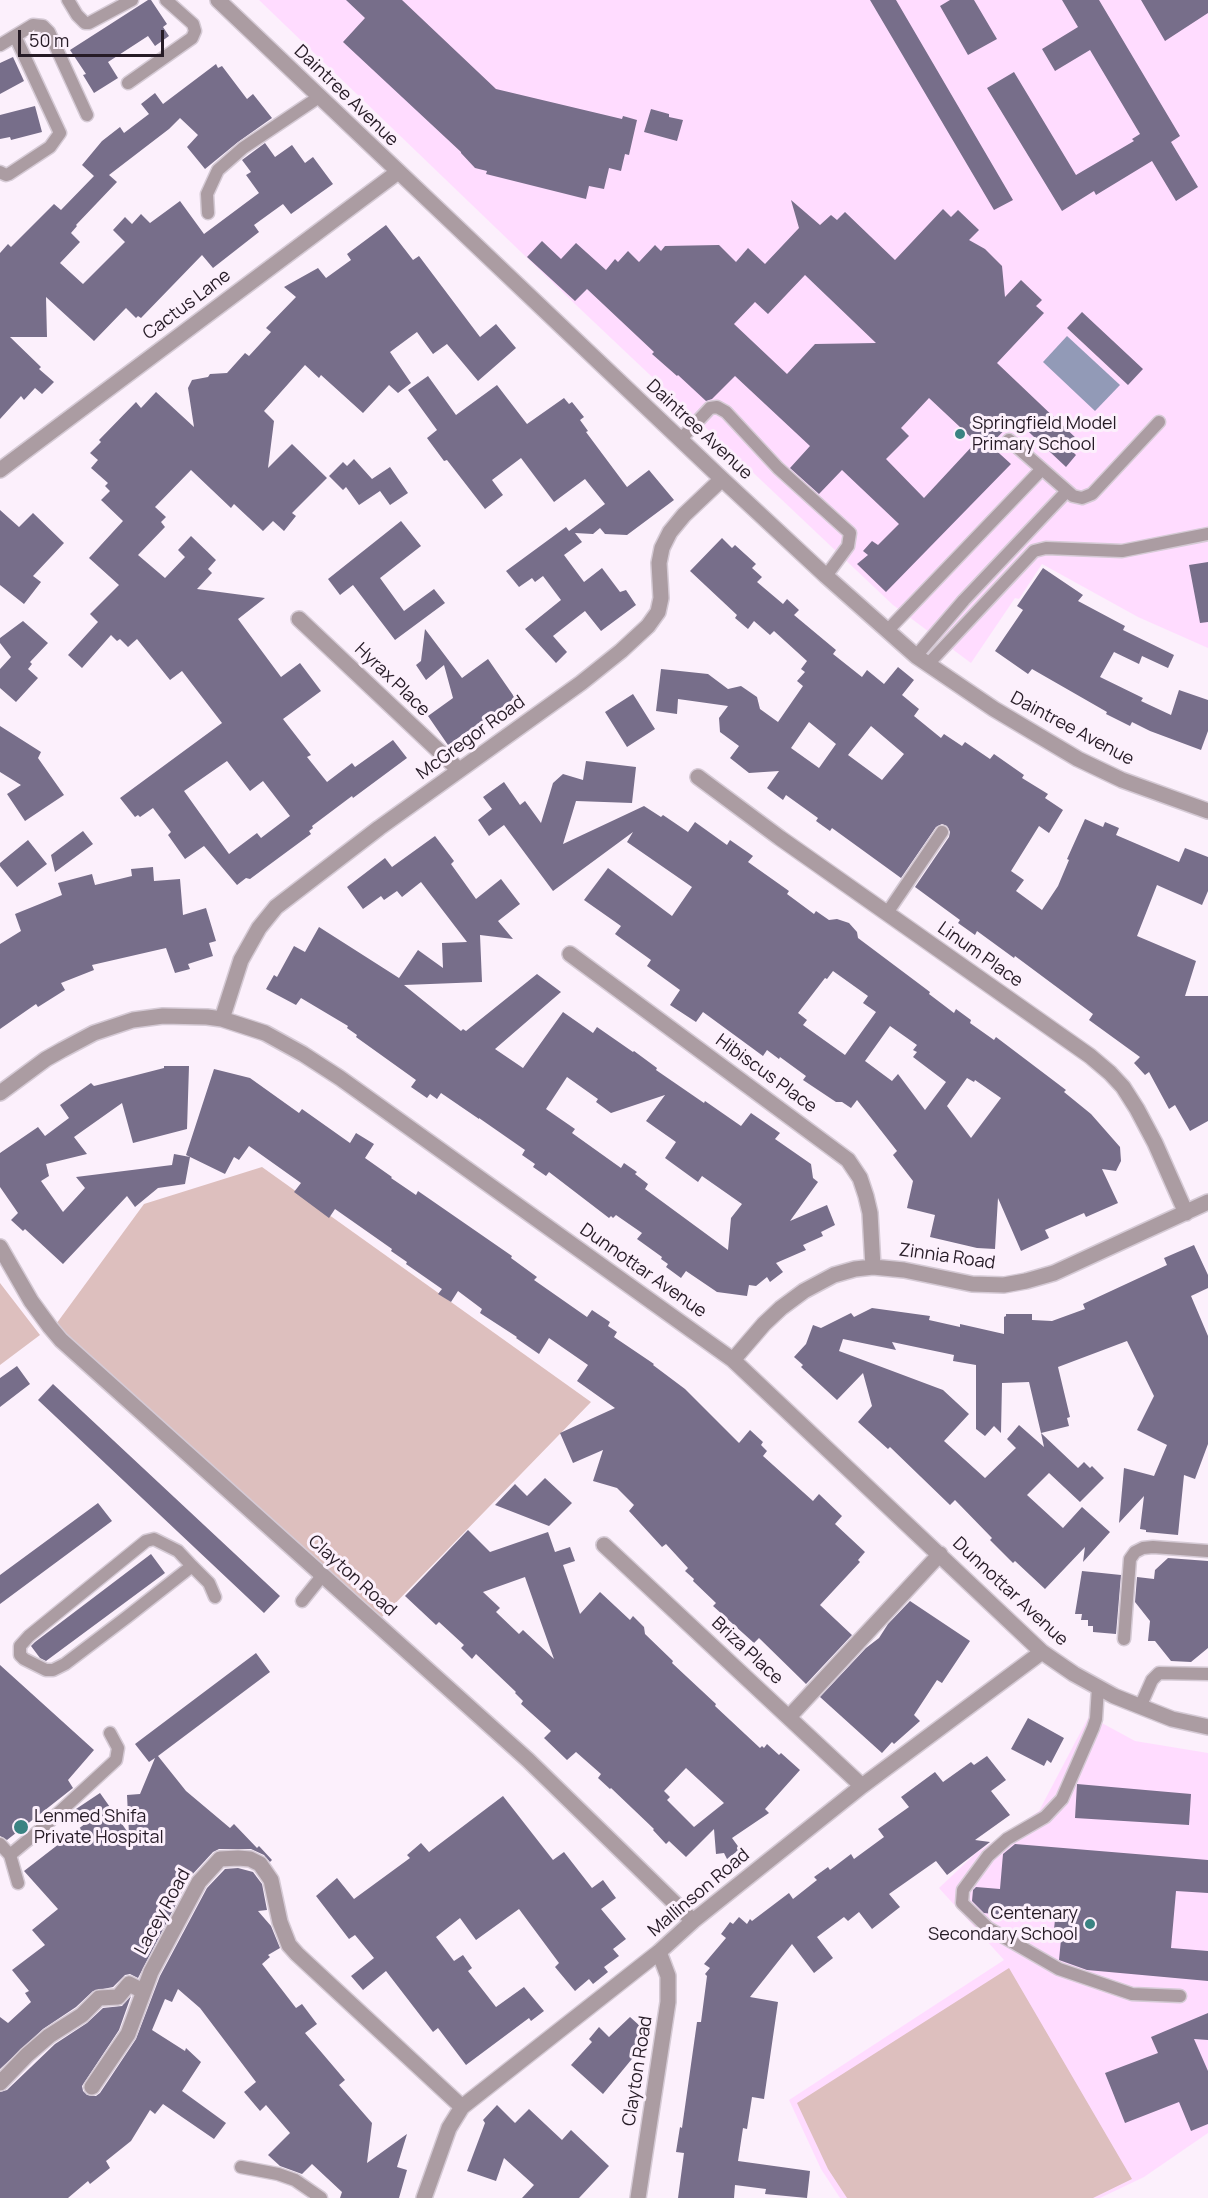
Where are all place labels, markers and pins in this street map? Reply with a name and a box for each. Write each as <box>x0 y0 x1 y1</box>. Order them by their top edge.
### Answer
place label: Springfield Model Primary School <box>972 413 1117 456</box>
marker: Springfield Model Primary School <box>953 427 967 441</box>
place label: Lenmed Shifa Private Hospital <box>34 1806 164 1848</box>
marker: Lenmed Shifa Private Hospital <box>12 1818 30 1836</box>
place label: Centenary Secondary School <box>928 1903 1078 1946</box>
marker: Centenary Secondary School <box>1083 1917 1097 1931</box>

